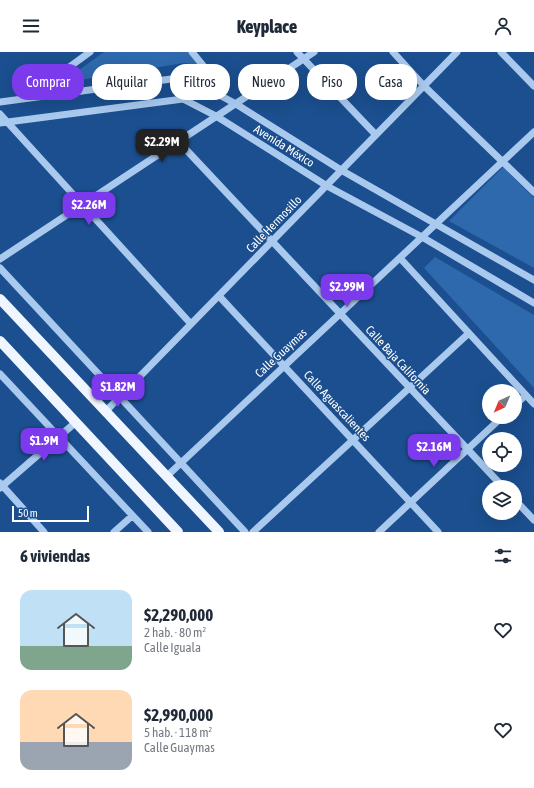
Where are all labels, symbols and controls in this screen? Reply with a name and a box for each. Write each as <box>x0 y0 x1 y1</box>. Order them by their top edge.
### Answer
icon: menu <box>20 15 42 37</box>
icon: person <box>492 15 514 37</box>
text: Keyplace <box>237 16 297 37</box>
chip: Comprar <box>12 64 84 100</box>
chip: Alquilar <box>92 64 162 100</box>
chip: Filtros <box>170 64 230 100</box>
chip: Nuevo <box>238 64 299 100</box>
chip: Piso <box>307 64 357 100</box>
chip: Casa <box>365 64 417 100</box>
street label: Avenida México <box>251 122 317 170</box>
pin: $2.29M <box>129 129 195 163</box>
text: $2.29M <box>145 134 179 149</box>
pin: $2.26M <box>56 192 122 226</box>
street label: Calle Hermosillo <box>243 192 305 255</box>
text: $2.26M <box>72 197 106 212</box>
pin: $2.99M <box>314 274 380 308</box>
text: $2.99M <box>330 279 364 294</box>
street label: Calle Baja California <box>362 323 434 397</box>
street label: Calle Guaymas <box>252 326 310 380</box>
street label: Calle Aguascalientes <box>301 368 373 444</box>
pin: $1.82M <box>85 374 151 408</box>
text: $1.82M <box>101 379 135 394</box>
north arrow <box>482 384 522 424</box>
map controls <box>482 384 522 520</box>
pin: $1.9M <box>16 428 72 462</box>
button: locate <box>482 432 522 472</box>
text: $1.9M <box>30 433 58 448</box>
pin: $2.16M <box>401 434 467 468</box>
text: $2.16M <box>417 439 451 454</box>
button: layers <box>482 480 522 520</box>
scale bar <box>12 504 89 523</box>
text: 50 m <box>18 507 38 519</box>
icon: filters <box>492 545 514 567</box>
text: 6 viviendas <box>20 546 90 566</box>
text: $2,290,000 <box>144 605 213 625</box>
icon: home <box>52 606 100 654</box>
icon: heart <box>492 619 514 641</box>
text: 2 hab. · 80 m² <box>144 625 206 640</box>
text: Calle Iguala <box>144 640 201 655</box>
text: $2,990,000 <box>144 705 213 725</box>
icon: home <box>52 706 100 754</box>
icon: heart <box>492 719 514 741</box>
text: 5 hab. · 118 m² <box>144 725 212 740</box>
text: Calle Guaymas <box>144 740 215 755</box>

